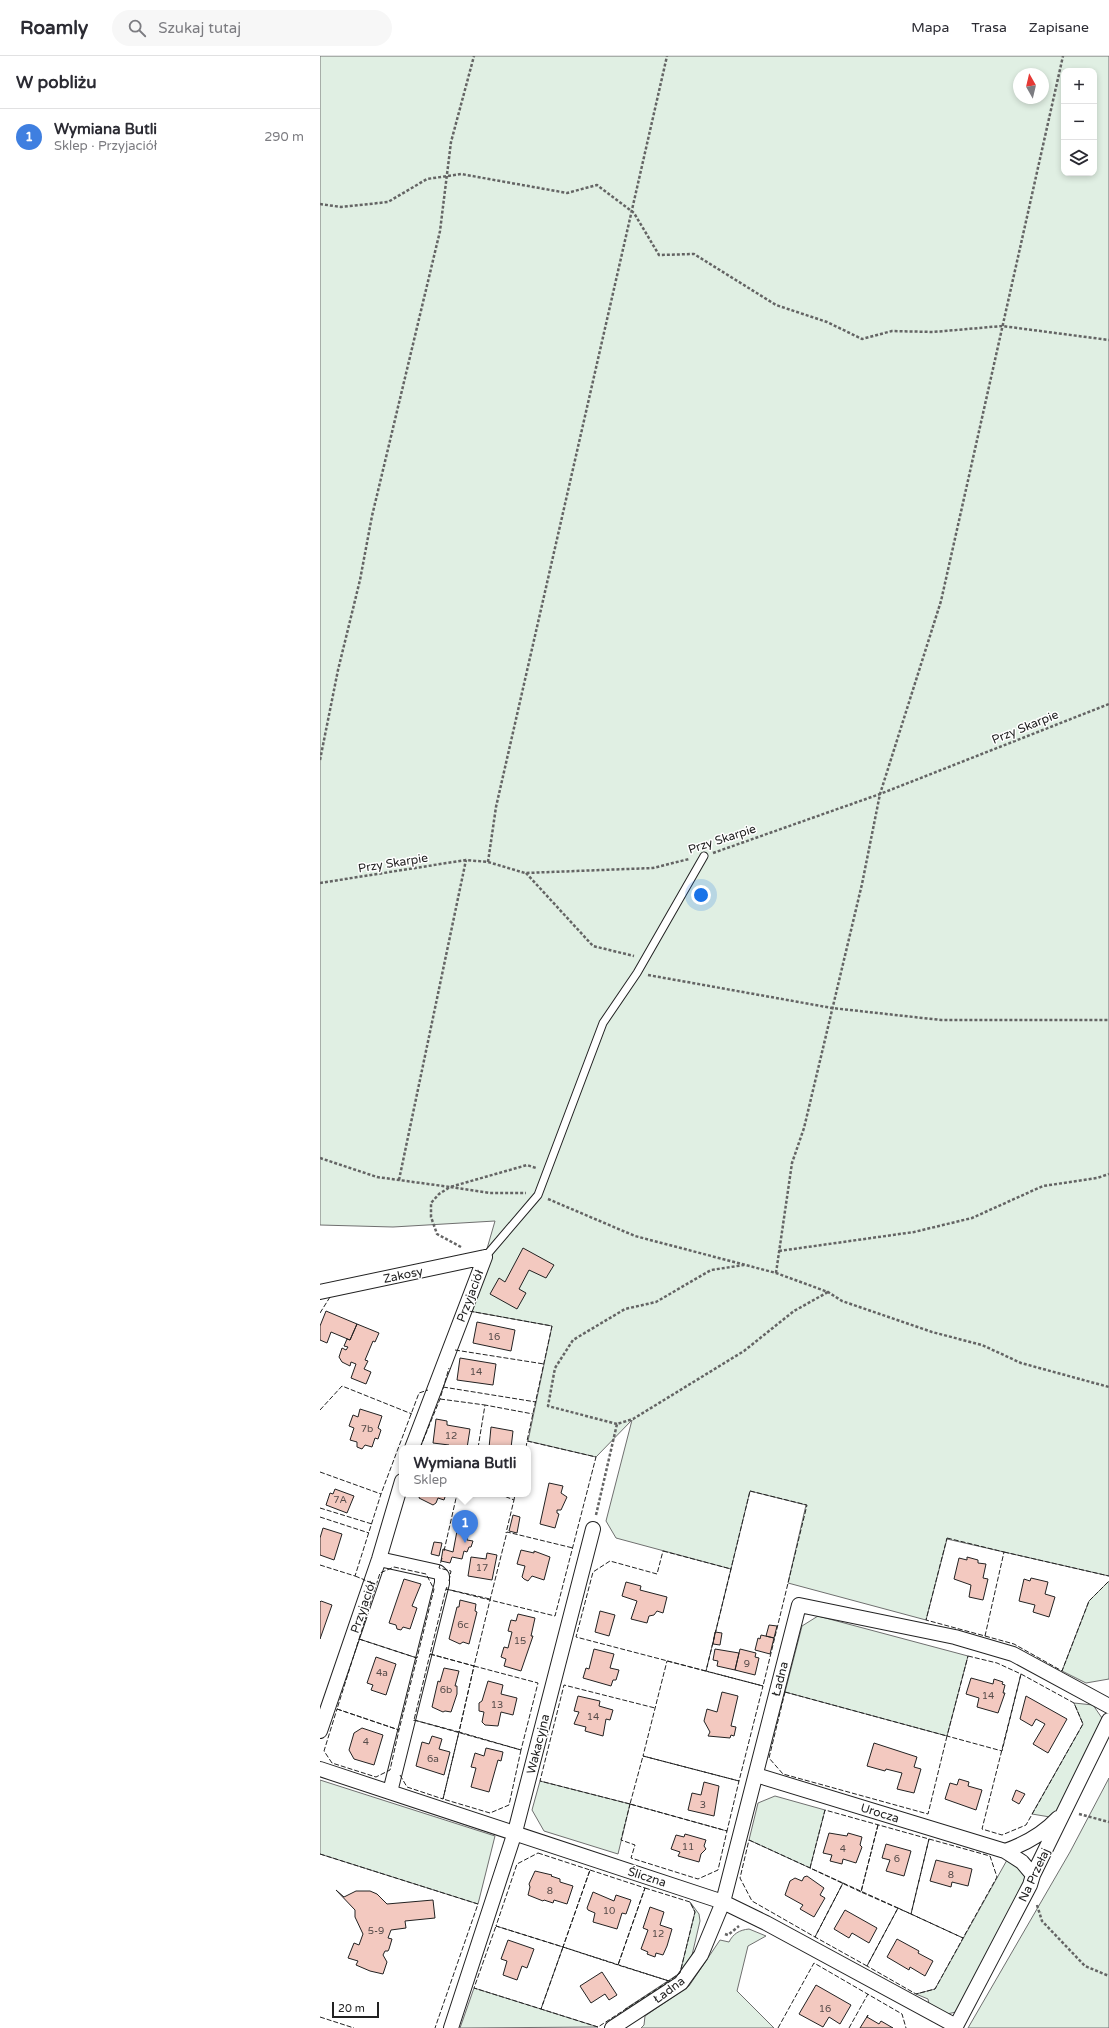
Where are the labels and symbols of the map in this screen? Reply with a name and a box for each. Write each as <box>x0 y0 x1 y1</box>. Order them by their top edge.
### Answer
north arrow <box>1013 68 1049 104</box>
street label: Przy Skarpie <box>990 707 1061 747</box>
street label: Przy Skarpie <box>686 821 758 857</box>
street label: Przy Skarpie <box>357 851 429 875</box>
your location <box>691 885 711 905</box>
street label: Zakosy <box>382 1264 425 1286</box>
street label: Przyjaciół <box>454 1267 487 1324</box>
house number: 16 <box>488 1331 500 1343</box>
house number: 14 <box>470 1366 482 1378</box>
house number: 7b <box>361 1423 373 1435</box>
house number: 12 <box>445 1430 457 1442</box>
house number: 7A <box>333 1494 347 1506</box>
pin: 1 <box>452 1510 478 1543</box>
house number: 17 <box>476 1562 488 1574</box>
street label: Przyjaciół <box>347 1578 379 1635</box>
house number: 6c <box>457 1619 469 1631</box>
house number: 15 <box>514 1635 526 1647</box>
house number: 9 <box>744 1658 750 1670</box>
street label: Ładna <box>769 1660 791 1698</box>
house number: 4a <box>376 1667 388 1679</box>
house number: 6b <box>440 1684 452 1696</box>
house number: 14 <box>982 1690 994 1702</box>
house number: 13 <box>491 1699 503 1711</box>
house number: 14 <box>587 1711 599 1723</box>
street label: Wakacyjna <box>524 1712 552 1776</box>
house number: 4 <box>363 1736 369 1748</box>
house number: 6a <box>427 1753 439 1765</box>
house number: 3 <box>700 1799 706 1811</box>
street label: Urocza <box>859 1800 901 1826</box>
house number: 11 <box>682 1841 694 1853</box>
house number: 4 <box>840 1843 846 1855</box>
street label: Na Przełaj <box>1015 1846 1053 1904</box>
house number: 6 <box>894 1853 900 1865</box>
street label: Śliczna <box>626 1864 668 1890</box>
house number: 8 <box>948 1869 954 1881</box>
house number: 8 <box>547 1885 553 1897</box>
house number: 10 <box>603 1905 615 1917</box>
house number: 5-9 <box>368 1925 384 1937</box>
house number: 12 <box>652 1928 664 1940</box>
street label: Ładna <box>651 1974 687 2006</box>
scale bar <box>332 2000 379 2019</box>
house number: 16 <box>819 2003 831 2015</box>

